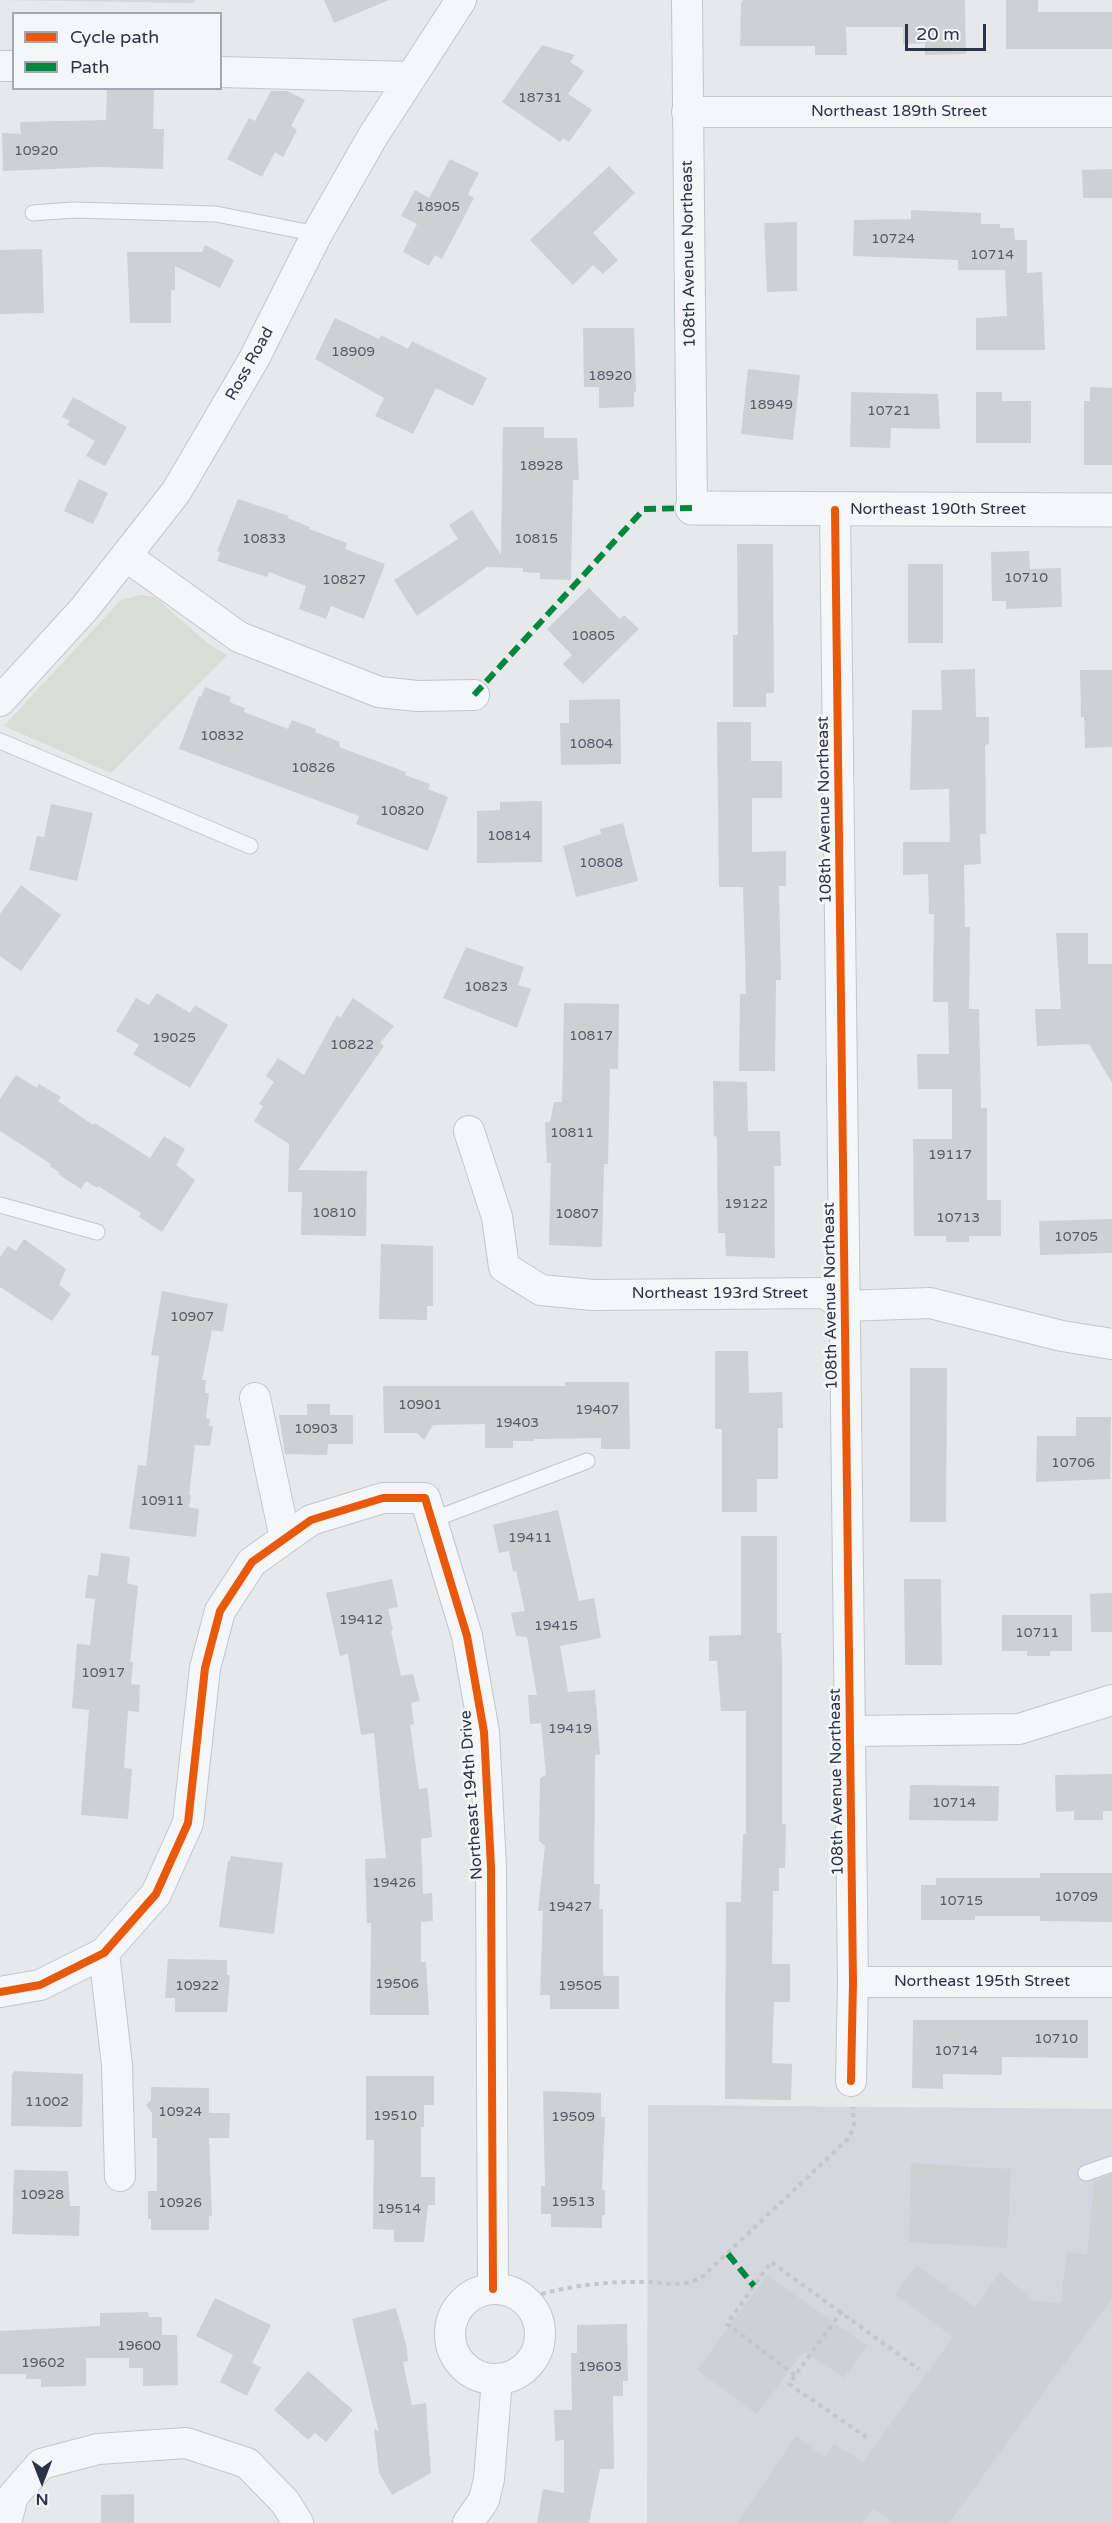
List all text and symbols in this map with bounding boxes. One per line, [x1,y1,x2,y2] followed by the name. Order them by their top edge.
[12,12,222,90] legend
[908,12,989,50] scale bar
[916,23,960,45] text: 20 m
[70,26,159,48] text: Cycle path
[70,56,109,78] text: Path
[518,90,562,106] house number: 18731
[811,102,987,122] street label: Northeast 189th Street
[14,143,58,159] house number: 10920
[678,160,700,348] street label: 108th Avenue Northeast
[416,199,460,215] house number: 18905
[871,231,915,247] house number: 10724
[970,247,1014,263] house number: 10714
[222,324,278,404] street label: Ross Road
[331,344,375,360] house number: 18909
[588,368,632,384] house number: 18920
[749,397,793,413] house number: 18949
[867,403,911,419] house number: 10721
[519,458,563,474] house number: 18928
[850,500,1026,520] street label: Northeast 190th Street
[242,531,286,547] house number: 10833
[514,531,558,547] house number: 10815
[1004,570,1048,586] house number: 10710
[322,572,366,588] house number: 10827
[571,628,615,644] house number: 10805
[814,716,836,904] street label: 108th Avenue Northeast
[200,728,244,744] house number: 10832
[569,736,613,752] house number: 10804
[291,760,335,776] house number: 10826
[380,803,424,819] house number: 10820
[487,828,531,844] house number: 10814
[579,855,623,871] house number: 10808
[464,979,508,995] house number: 10823
[569,1028,613,1044] house number: 10817
[152,1030,196,1046] house number: 19025
[330,1037,374,1053] house number: 10822
[550,1125,594,1141] house number: 10811
[928,1147,972,1163] house number: 19117
[724,1196,768,1212] house number: 19122
[820,1202,842,1390] street label: 108th Avenue Northeast
[312,1205,356,1221] house number: 10810
[555,1206,599,1222] house number: 10807
[936,1210,980,1226] house number: 10713
[1054,1229,1098,1245] house number: 10705
[632,1284,808,1304] street label: Northeast 193rd Street
[170,1309,214,1325] house number: 10907
[398,1397,442,1413] house number: 10901
[575,1402,619,1418] house number: 19407
[495,1415,539,1431] house number: 19403
[294,1421,338,1437] house number: 10903
[1051,1455,1095,1471] house number: 10706
[140,1493,184,1509] house number: 10911
[508,1530,552,1546] house number: 19411
[339,1612,383,1628] house number: 19412
[534,1618,578,1634] house number: 19415
[1015,1625,1059,1641] house number: 10711
[81,1665,125,1681] house number: 10917
[826,1688,848,1876] street label: 108th Avenue Northeast
[456,1710,488,1880] street label: Northeast 194th Drive
[548,1721,592,1737] house number: 19419
[932,1795,976,1811] house number: 10714
[372,1875,416,1891] house number: 19426
[1054,1889,1098,1905] house number: 10709
[939,1893,983,1909] house number: 10715
[548,1899,592,1915] house number: 19427
[894,1972,1070,1992] street label: Northeast 195th Street
[375,1976,419,1992] house number: 19506
[175,1978,219,1994] house number: 10922
[558,1978,602,1994] house number: 19505
[1034,2031,1078,2047] house number: 10710
[934,2043,978,2059] house number: 10714
[25,2094,69,2110] house number: 11002
[158,2104,202,2120] house number: 10924
[373,2108,417,2124] house number: 19510
[551,2109,595,2125] house number: 19509
[20,2187,64,2203] house number: 10928
[551,2194,595,2210] house number: 19513
[158,2195,202,2211] house number: 10926
[377,2201,421,2217] house number: 19514
[117,2338,161,2354] house number: 19600
[21,2355,65,2371] house number: 19602
[578,2359,622,2375] house number: 19603
[12,2451,72,2511] north arrow
[36,2489,48,2509] text: N

